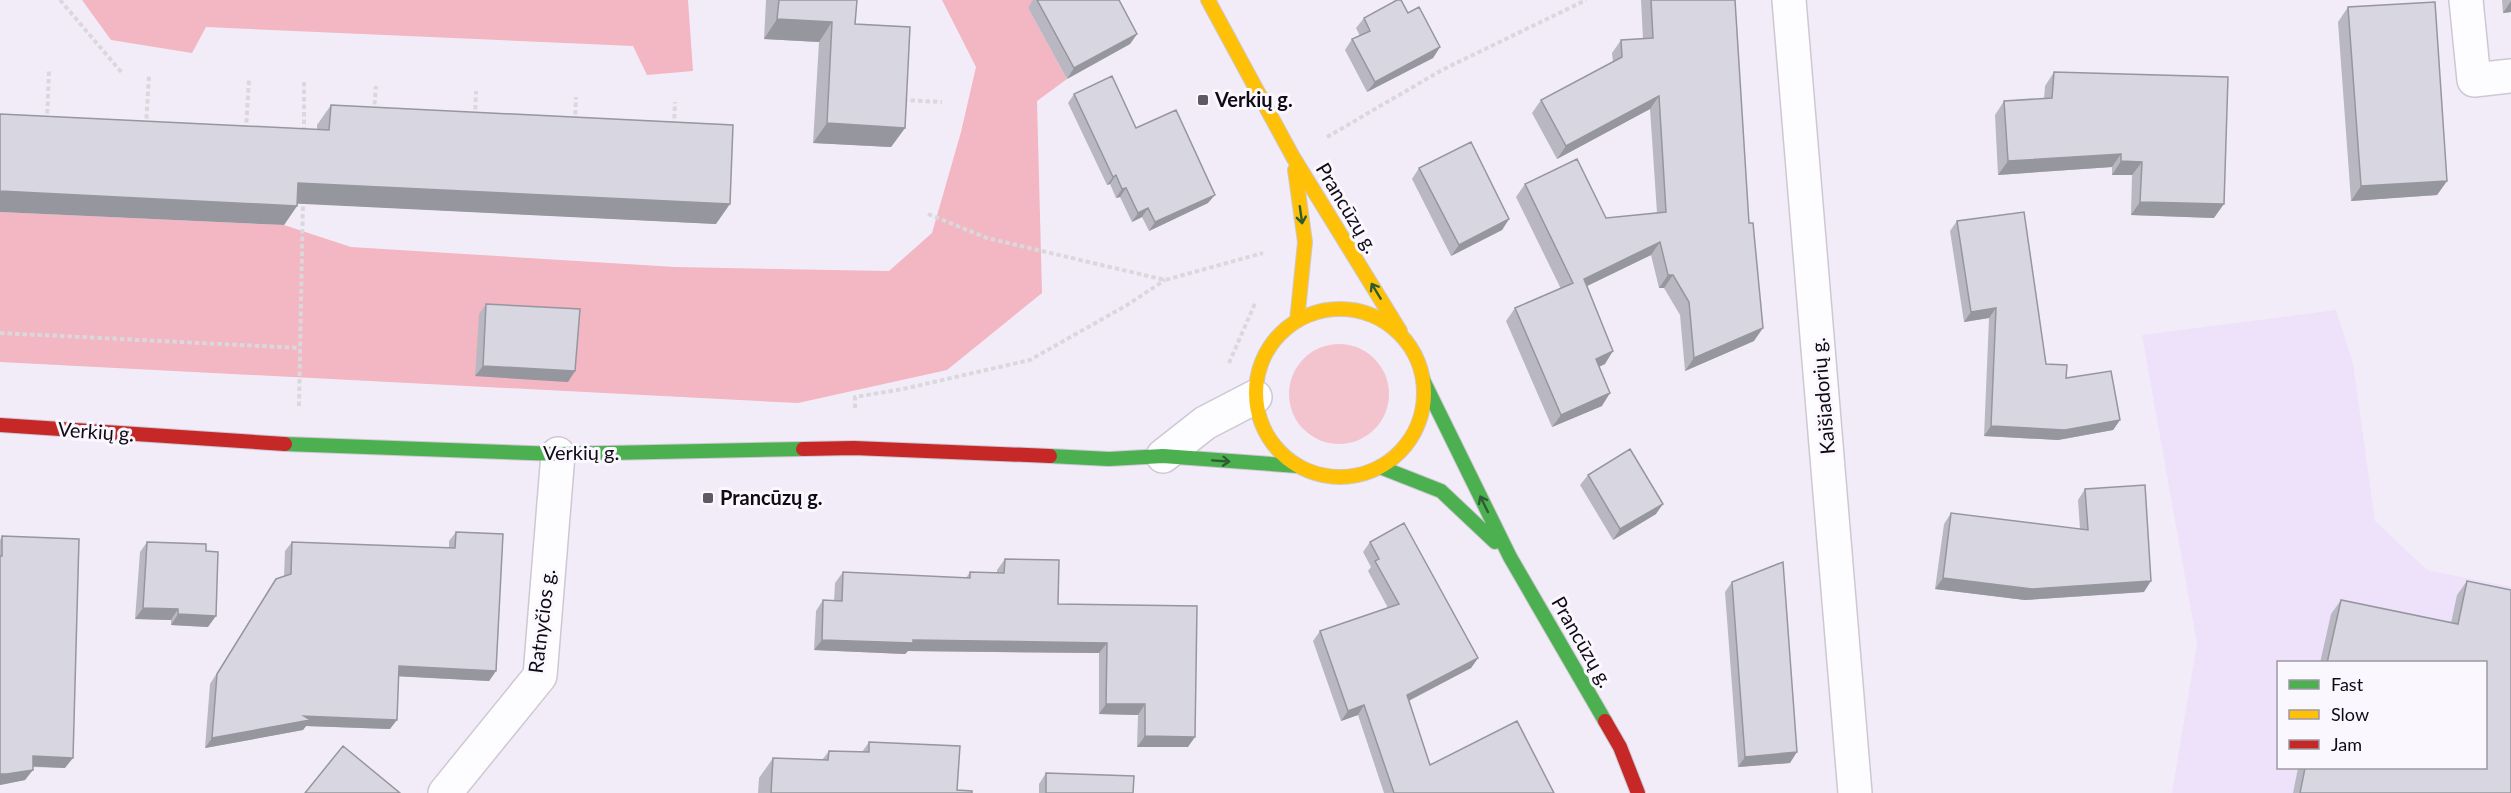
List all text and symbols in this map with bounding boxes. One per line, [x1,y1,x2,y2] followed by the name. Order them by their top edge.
[1214,87,1293,111] place label: Verkių g.
[1196,93,1210,107] marker: Verkių g.
[1312,158,1384,257] street label: Prancūzų g.
[1295,204,1306,224] one-way arrow
[1369,283,1382,300] one-way arrow
[1805,337,1839,456] street label: Kaišiadorių g.
[57,416,135,446] street label: Verkių g.
[543,440,619,464] street label: Verkių g.
[1211,456,1231,467] one-way arrow
[720,485,823,509] place label: Prancūzų g.
[701,491,715,505] marker: Prancūzų g.
[1478,496,1490,514] one-way arrow
[523,567,559,674] street label: Ratnyčios g.
[1547,592,1619,691] street label: Prancūzų g.
[2277,661,2487,769] legend
[2331,673,2364,695] text: Fast
[2331,703,2369,725] text: Slow
[2331,733,2362,755] text: Jam

